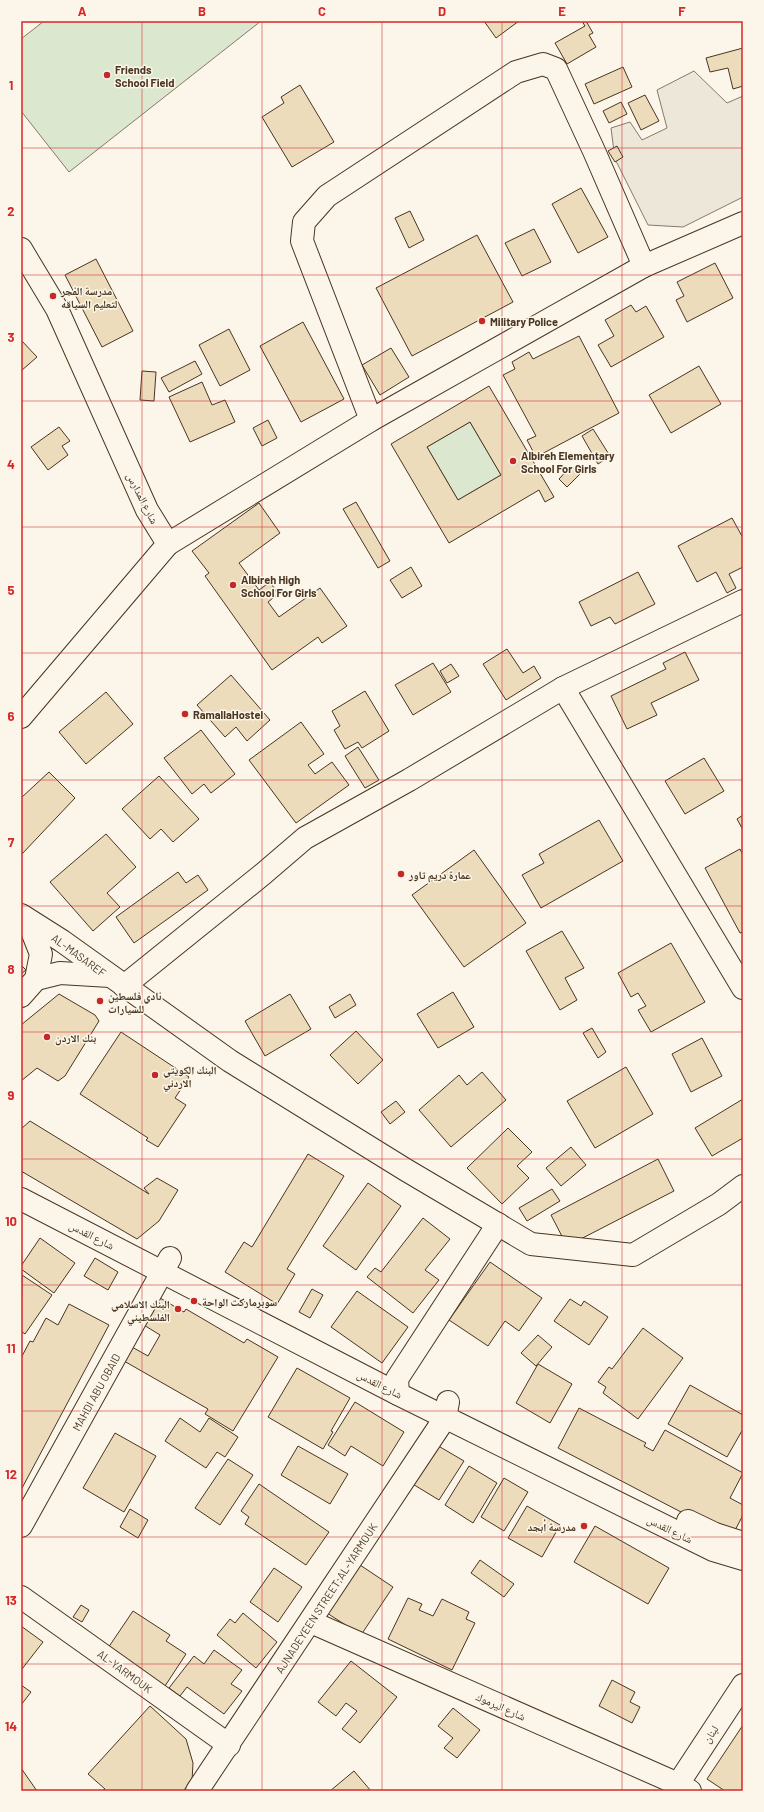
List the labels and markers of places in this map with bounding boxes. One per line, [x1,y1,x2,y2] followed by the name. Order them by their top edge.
[115,63,174,89] place label: Friends School Field
[102,70,112,80] marker: Friends School Field
[60,284,117,312] place label: مدرسة الفجر لتعليم السياقه
[48,291,58,301] marker: مدرسة الفجر لتعليم السياقه
[490,315,558,328] place label: Military Police
[477,316,487,326] marker: Military Police
[521,449,615,475] place label: Albireh Elementary School For Girls
[508,456,518,466] marker: Albireh Elementary School For Girls
[241,573,317,599] place label: Albireh High School For Girls
[228,580,238,590] marker: Albireh High School For Girls
[193,708,263,721] place label: RamallaHostel
[180,709,190,719] marker: RamallaHostel
[408,868,471,883] place label: عمارة دريم تاور
[396,869,406,879] marker: عمارة دريم تاور
[108,989,162,1016] place label: نادي فلسطين للسيارات
[95,996,105,1006] marker: نادي فلسطين للسيارات
[55,1031,96,1046] place label: بنك الاردن
[42,1032,52,1042] marker: بنك الاردن
[163,1063,217,1091] place label: البنك الكويتي الاردني
[150,1070,160,1080] marker: البنك الكويتي الاردني
[202,1295,278,1309] place label: سوبرماركت الواحة
[189,1296,199,1306] marker: سوبرماركت الواحة
[111,1297,170,1325] place label: البنك الاسلامي الفلسطيني
[173,1304,183,1314] marker: البنك الاسلامي الفلسطيني
[528,1519,576,1534] place label: مدرسة أبجد
[579,1521,589,1531] marker: مدرسة أبجد

